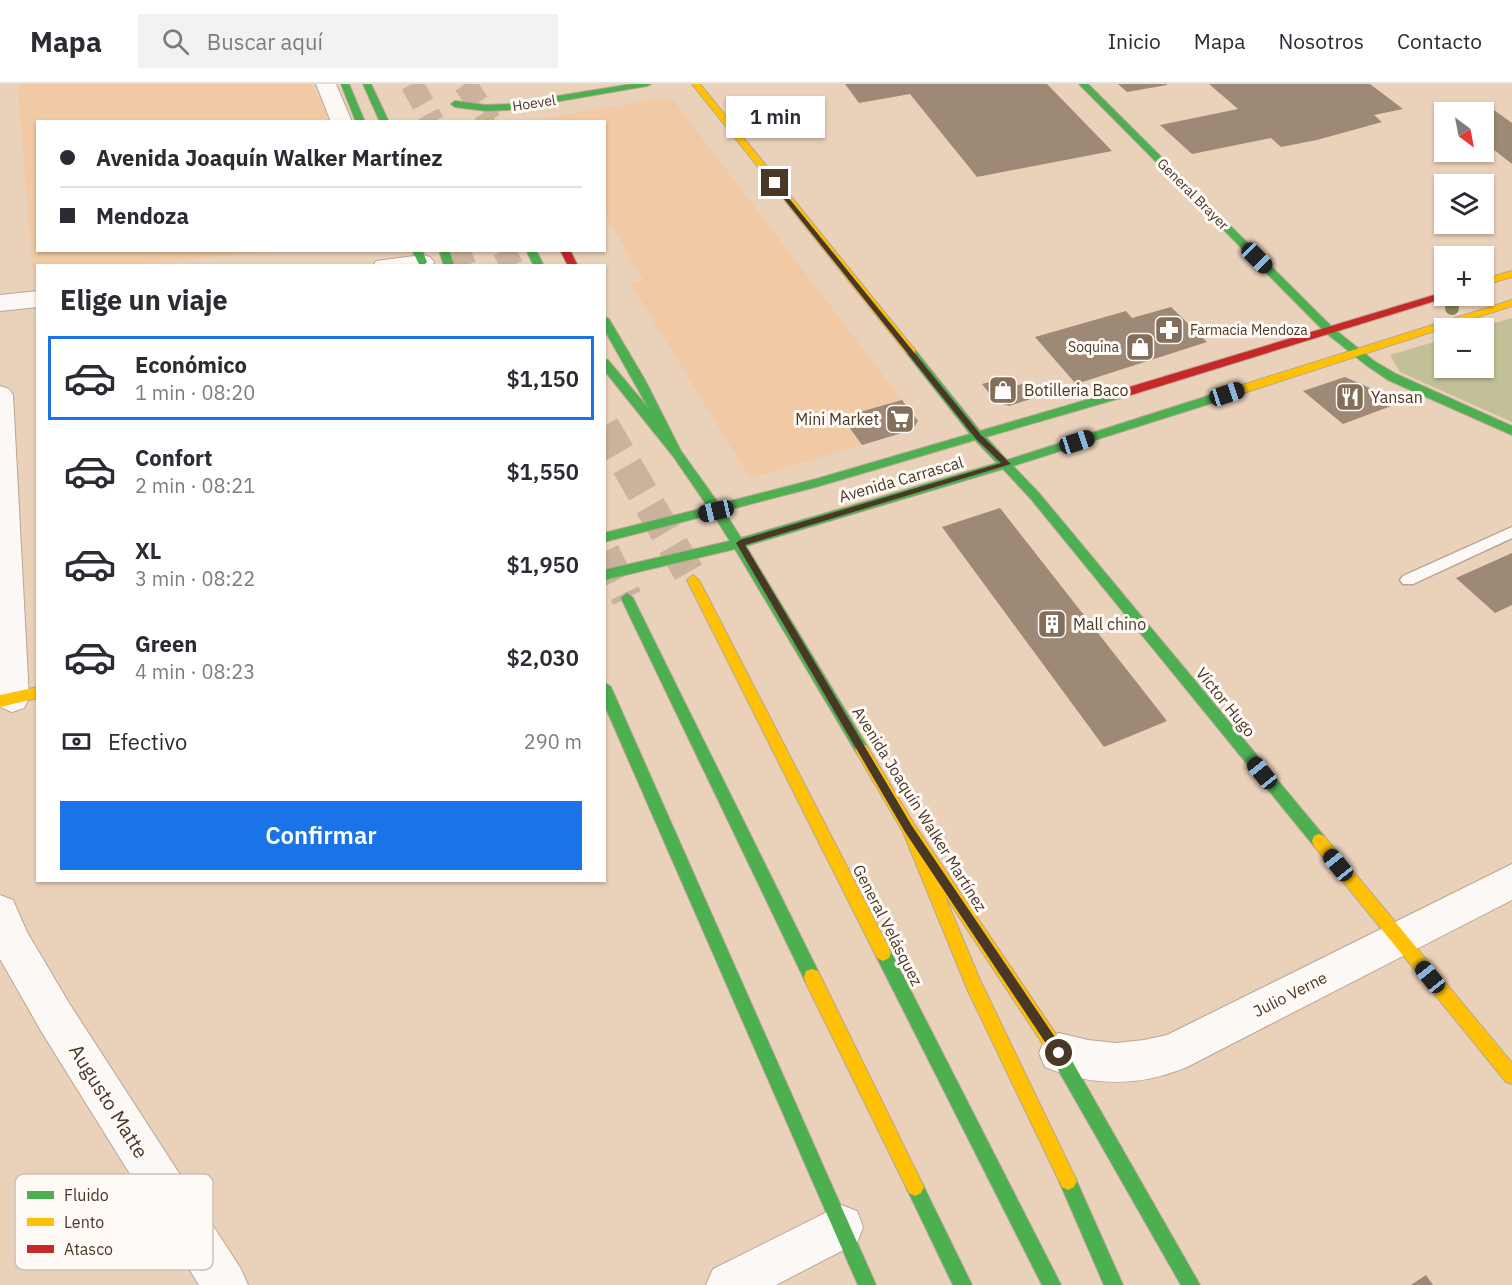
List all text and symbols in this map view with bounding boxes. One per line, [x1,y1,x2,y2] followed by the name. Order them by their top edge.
[138,14,558,68] search box
[30,23,102,60] text: Mapa
[159,25,192,58] icon: search
[207,27,323,56] text: Buscar aquí
[1108,27,1161,55] text: Inicio
[1194,27,1246,55] text: Mapa
[1279,27,1364,55] text: Nosotros
[1397,27,1482,55] text: Contacto
[511,91,557,115] street label: Hoevel
[726,96,824,138] callout: 1 min
[1434,102,1494,162] north arrow
[1434,102,1494,378] map controls
[750,103,801,130] text: 1 min
[96,143,443,172] text: Avenida Joaquín Walker Martínez
[1153,154,1233,234] street label: General Brayer
[761,169,788,196] route end
[1434,174,1494,234] button: layers
[96,201,189,230] text: Mendoza
[1238,239,1276,277] car
[1434,246,1494,306] button: +
[60,282,228,317] text: Elige un viaje
[1153,314,1185,346] pharmacy icon: Farmacia Mendoza
[1434,318,1494,378] button: −
[1190,321,1308,339] place label: Farmacia Mendoza
[1124,331,1156,363] shop icon: Soquina
[1068,338,1120,356] place label: Soquina
[135,350,247,379] text: Económico
[63,351,117,405] icon: car
[506,364,579,393] text: $1,150
[987,374,1019,406] shop icon: Botilleria Baco
[135,379,255,406] text: 1 min · 08:20
[1024,380,1129,400] place label: Botilleria Baco
[1207,380,1247,408] car
[1334,381,1366,413] restaurant icon: Yansan
[1371,387,1423,407] place label: Yansan
[884,403,916,435] supermarket icon: Mini Market
[795,409,879,429] place label: Mini Market
[1057,428,1097,456] car
[135,443,213,472] text: Confort
[63,444,117,498] icon: car
[836,452,966,506] street label: Avenida Carrascal
[506,457,579,486] text: $1,550
[135,472,255,499] text: 2 min · 08:21
[696,498,736,524] car
[135,536,161,565] text: XL
[63,537,117,591] icon: car
[506,550,579,579] text: $1,950
[135,565,255,592] text: 3 min · 08:22
[1036,608,1068,640] building icon: Mall chino
[1073,614,1146,634] place label: Mall chino
[135,629,197,658] text: Green
[63,630,117,684] icon: car
[506,643,579,672] text: $2,030
[135,658,255,685] text: 4 min · 08:23
[1192,663,1260,741] street label: Víctor Hugo
[848,703,992,915] street label: Avenida Joaquín Walker Martínez
[60,725,93,758] icon: cash
[108,727,187,756] text: Efectivo
[524,728,582,755] text: 290 m
[1244,753,1280,793] car
[60,801,582,870] button: Confirmar
[1320,845,1356,885] car
[849,861,927,989] street label: General Velásquez
[1412,957,1448,997] car
[1250,967,1330,1021] street label: Julio Verne
[63,1039,155,1163] street label: Augusto Matte
[1045,1039,1072,1066] route start
[15,1174,213,1270] legend
[64,1185,109,1205] text: Fluido
[64,1212,104,1232] text: Lento
[64,1239,113,1259] text: Atasco

